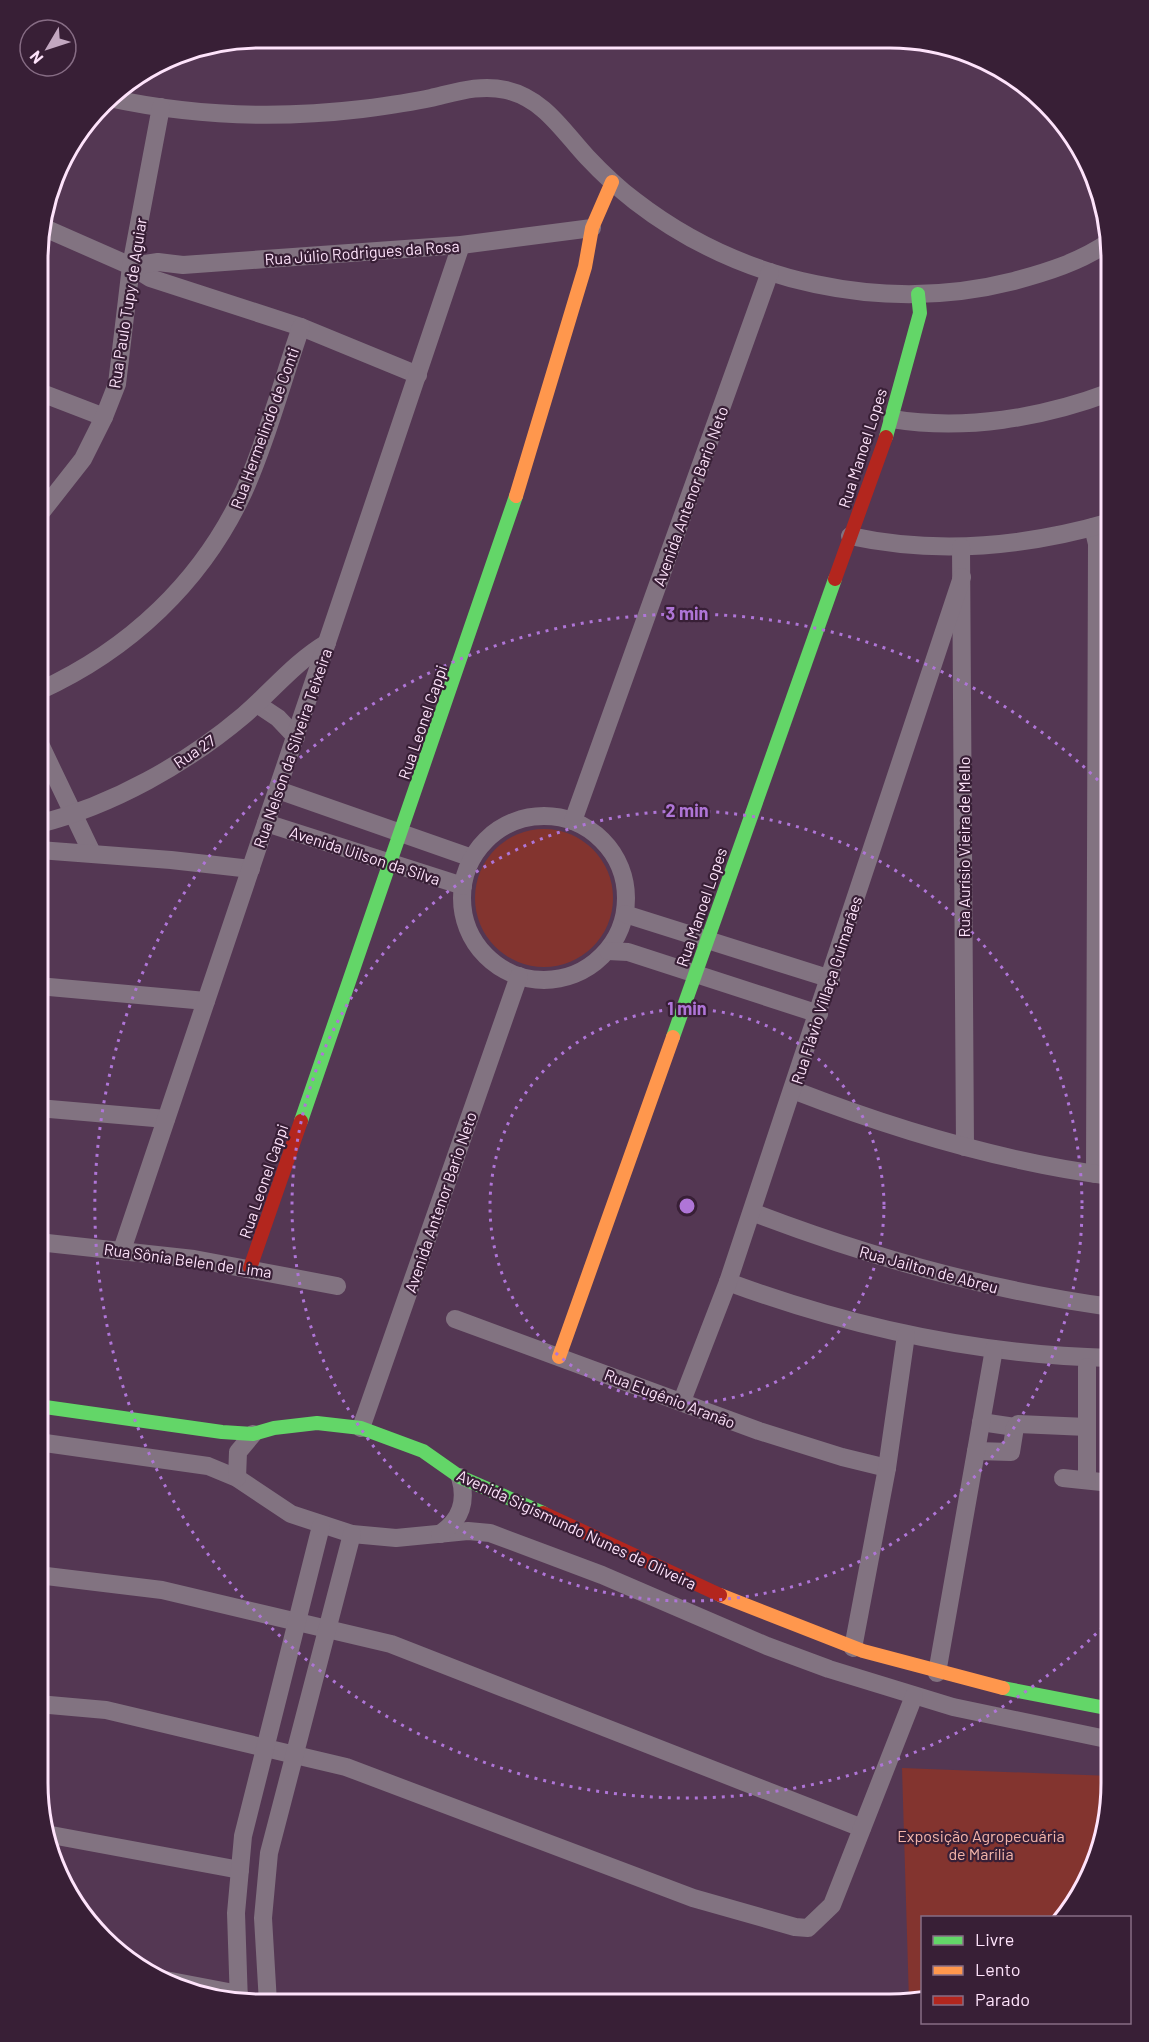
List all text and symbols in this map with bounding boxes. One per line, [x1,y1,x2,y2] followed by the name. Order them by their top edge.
[18,18,78,78] north arrow
[25,48,47,68] text: N
[104,216,150,390] street label: Rua Paulo Tupy de Aguiar
[264,236,460,268] street label: Rua Júlio Rodrigues da Rosa
[226,345,302,511] street label: Rua Hermelindo de Conti
[834,386,890,510] street label: Rua Manoel Lopes
[649,403,731,589] street label: Avenida Antenor Bario Neto
[666,602,708,624] text: 3 min
[249,646,335,850] street label: Rua Nelson da Silveira Teixeira
[394,662,450,782] street label: Rua Leonel Cappi
[170,730,219,772] street label: Rua 27
[954,757,973,937] street label: Rua Aurísio Vieira de Mello
[665,799,709,821] text: 2 min
[287,822,443,888] street label: Avenida Uilson da Silva
[672,845,730,969] street label: Rua Manoel Lopes
[787,894,865,1086] street label: Rua Flávio Villaça Guimarães
[667,997,707,1019] text: 1 min
[400,1109,480,1295] street label: Avenida Antenor Bario Neto
[235,1121,291,1241] street label: Rua Leonel Cappi
[677,1196,697,1216] centre of rings
[103,1239,273,1281] street label: Rua Sônia Belen de Lima
[858,1241,1000,1297] street label: Rua Jailton de Abreu
[602,1364,738,1432] street label: Rua Eugênio Aranão
[454,1465,700,1593] street label: Avenida Sigismundo Nunes de Oliveira
[897,1826,1065,1863] park label: Exposição Agropecuária de Marília
[921,1916,1131,2024] legend
[975,1928,1014,1950] text: Livre
[975,1958,1021,1980] text: Lento
[975,1988,1030,2010] text: Parado

